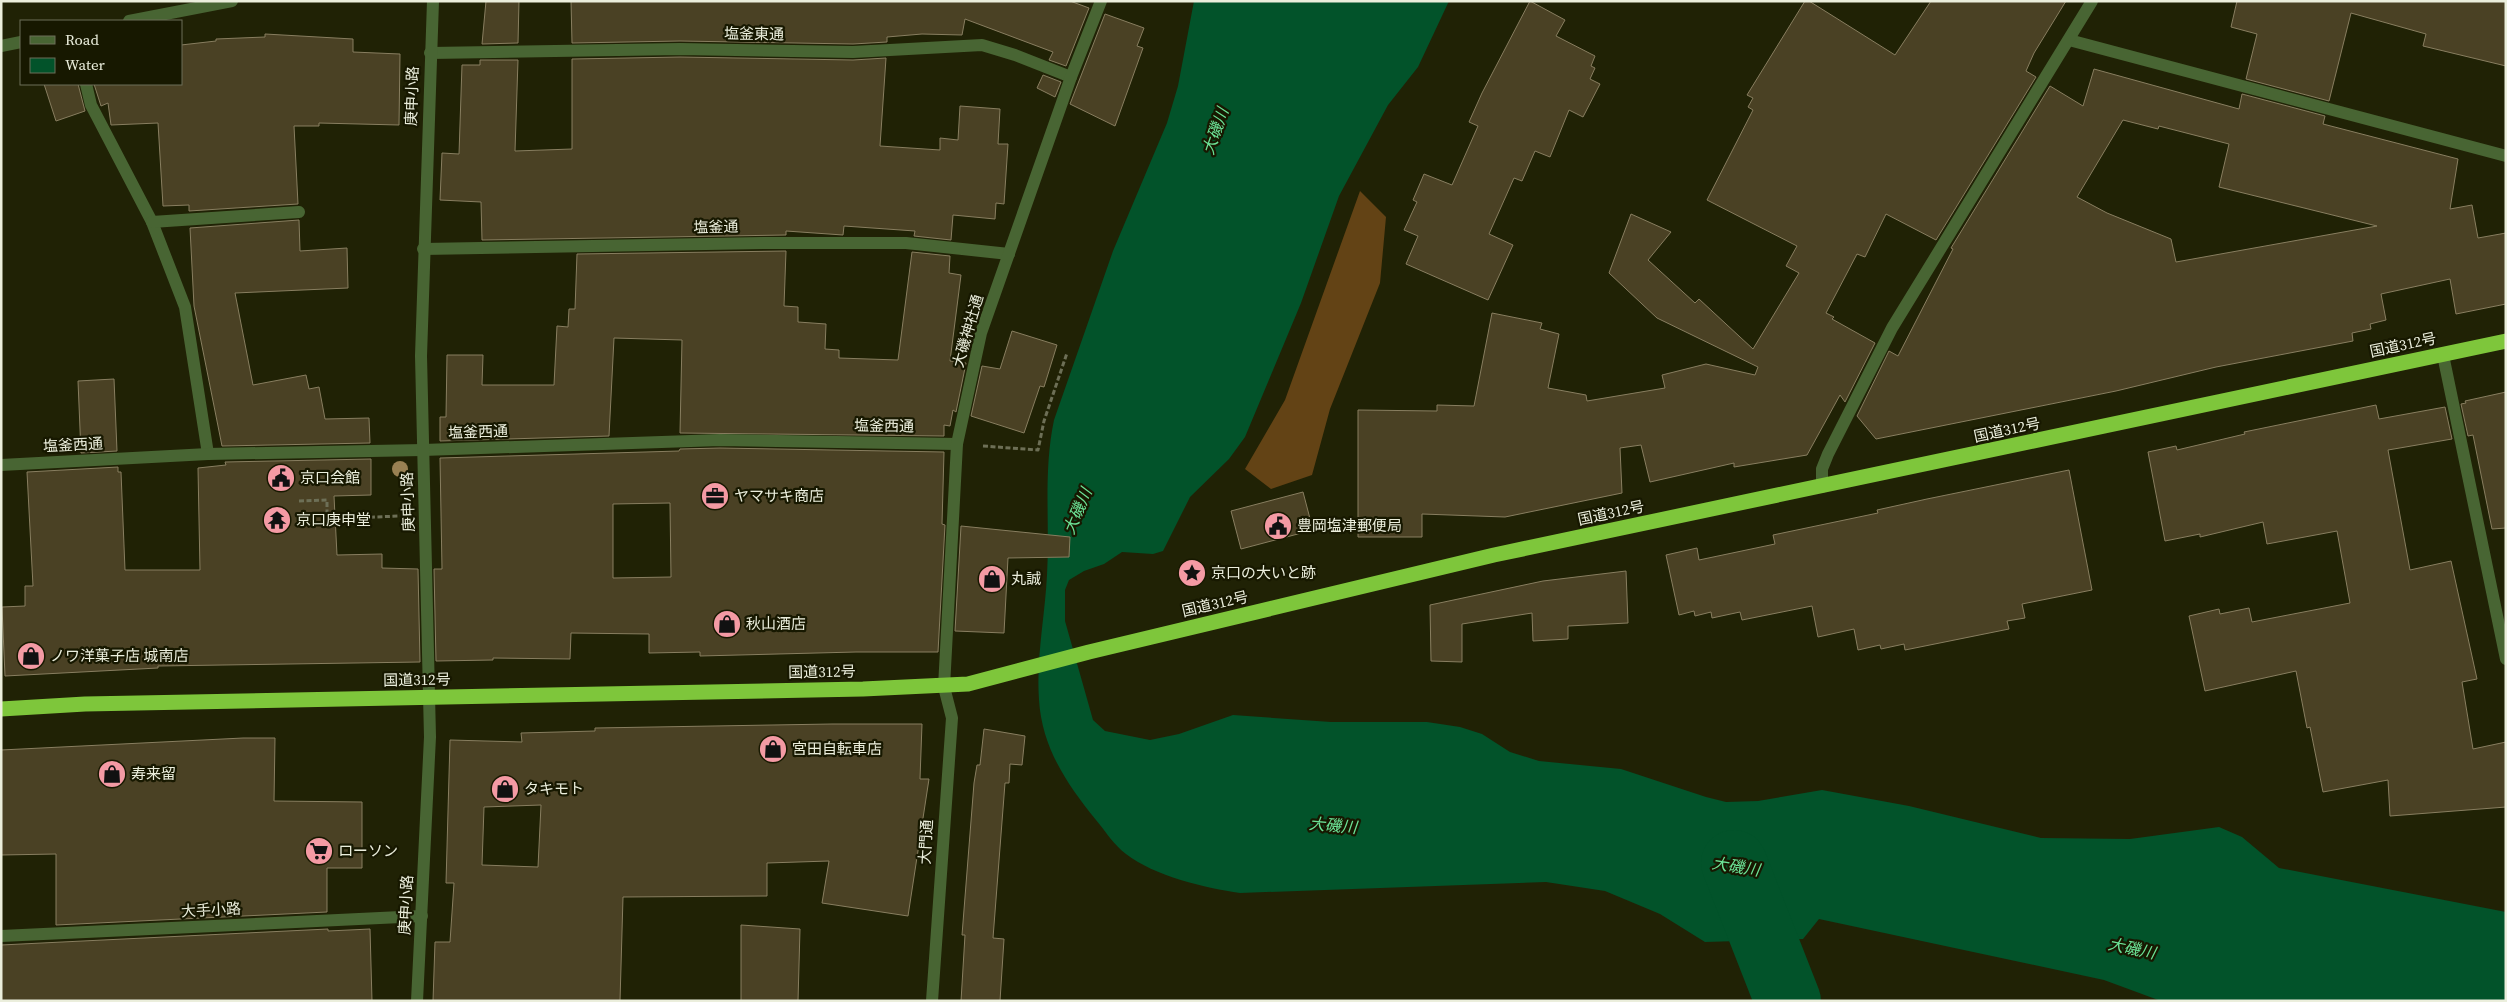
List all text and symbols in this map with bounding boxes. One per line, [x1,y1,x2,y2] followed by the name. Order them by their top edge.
[20,20,182,85] legend
[724,22,784,45] street label: 塩釜東通
[65,29,99,50] text: Road
[65,54,106,75] text: Water
[400,66,423,126] street label: 庚申小路
[1197,103,1234,157] water label: 大磯川
[693,216,739,237] street label: 塩釜通
[947,292,988,370] street label: 大磯神社通
[2368,327,2438,362] street label: 国道312号
[1972,412,2042,447] street label: 国道312号
[854,414,914,437] street label: 塩釜西通
[448,420,508,443] street label: 塩釜西通
[42,432,103,457] street label: 塩釜西通
[266,463,296,493] public building icon: 京口会館
[300,467,360,488] place label: 京口会館
[396,472,419,532] street label: 庚申小路
[700,481,730,511] office icon: ヤマサキ商店
[1057,483,1097,537] water label: 大磯川
[734,485,824,506] place label: ヤマサキ商店
[1576,495,1646,530] street label: 国道312号
[262,505,292,535] temple icon: 京口庚申堂
[296,509,371,530] place label: 京口庚申堂
[1263,511,1293,541] public building icon: 豊岡塩津郵便局
[1297,515,1402,536] place label: 豊岡塩津郵便局
[1177,558,1207,588] place icon: 京口の大いと跡
[1211,562,1316,583] place label: 京口の大いと跡
[977,564,1007,594] shop icon: 丸誠
[1011,568,1041,589] place label: 丸誠
[1180,586,1250,621] street label: 国道312号
[712,609,742,639] shop icon: 秋山酒店
[746,613,806,634] place label: 秋山酒店
[16,641,46,671] shop icon: ノワ洋菓子店 城南店
[50,645,189,666] place label: ノワ洋菓子店 城南店
[788,660,856,683] street label: 国道312号
[383,668,451,691] street label: 国道312号
[758,734,788,764] shop icon: 宮田自転車店
[792,738,882,759] place label: 宮田自転車店
[97,759,127,789] shop icon: 寿来留
[131,763,176,784] place label: 寿来留
[490,774,520,804] shop icon: タキモト
[524,778,584,799] place label: タキモト
[1308,812,1360,838] water label: 大磯川
[914,819,937,865] street label: 大門通
[304,836,334,866] supermarket icon: ローソン
[338,840,398,861] place label: ローソン
[1711,851,1763,881] water label: 大磯川
[393,874,418,935] street label: 庚申小路
[180,897,241,922] street label: 大手小路
[2106,932,2160,964] water label: 大磯川

